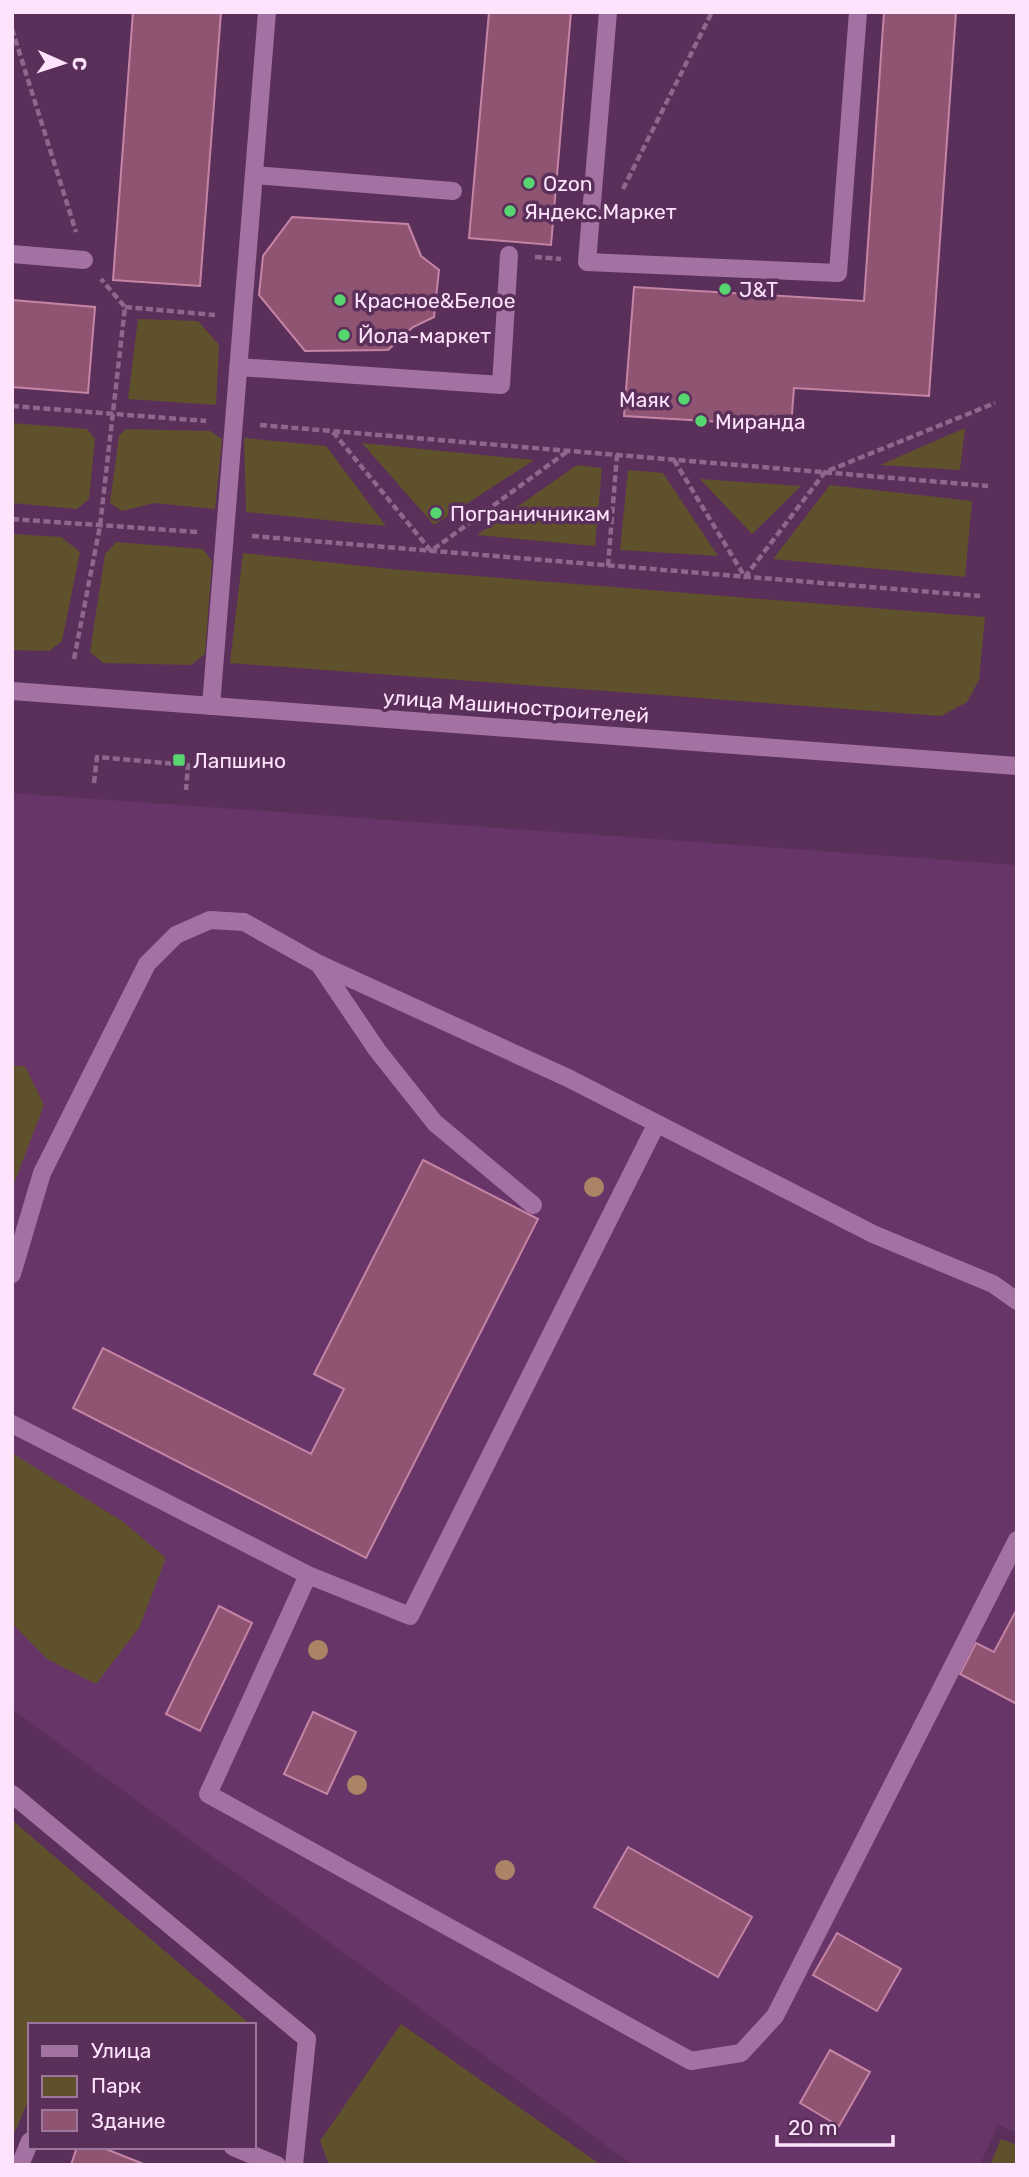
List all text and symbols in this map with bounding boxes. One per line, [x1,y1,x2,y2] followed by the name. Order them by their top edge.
[28,28,98,98] north arrow
[68,57,91,71] text: С
[543,171,593,196] place label: Ozon
[521,175,537,191] marker: Ozon
[524,199,677,224] place label: Яндекс.Маркет
[502,203,518,219] marker: Яндекс.Маркет
[739,277,778,302] place label: J&T
[717,281,733,297] marker: J&T
[354,288,515,313] place label: Красное&Белое
[332,292,348,308] marker: Красное&Белое
[358,323,491,348] place label: Йола-маркет
[336,327,352,343] marker: Йола-маркет
[619,387,670,412] place label: Маяк
[676,391,692,407] marker: Маяк
[715,409,806,434] place label: Миранда
[693,413,709,429] marker: Миранда
[450,501,610,526] place label: Пограничникам
[428,505,444,521] marker: Пограничникам
[382,684,650,728] street label: улица Машиностроителей
[193,748,286,773] place label: Лапшино
[171,752,187,768] marker: Лапшино
[28,2023,256,2149] legend
[91,2038,151,2063] text: Улица
[91,2073,141,2098] text: Парк
[777,2104,892,2148] scale bar
[91,2108,166,2133] text: Здание
[788,2115,837,2140] text: 20 m

